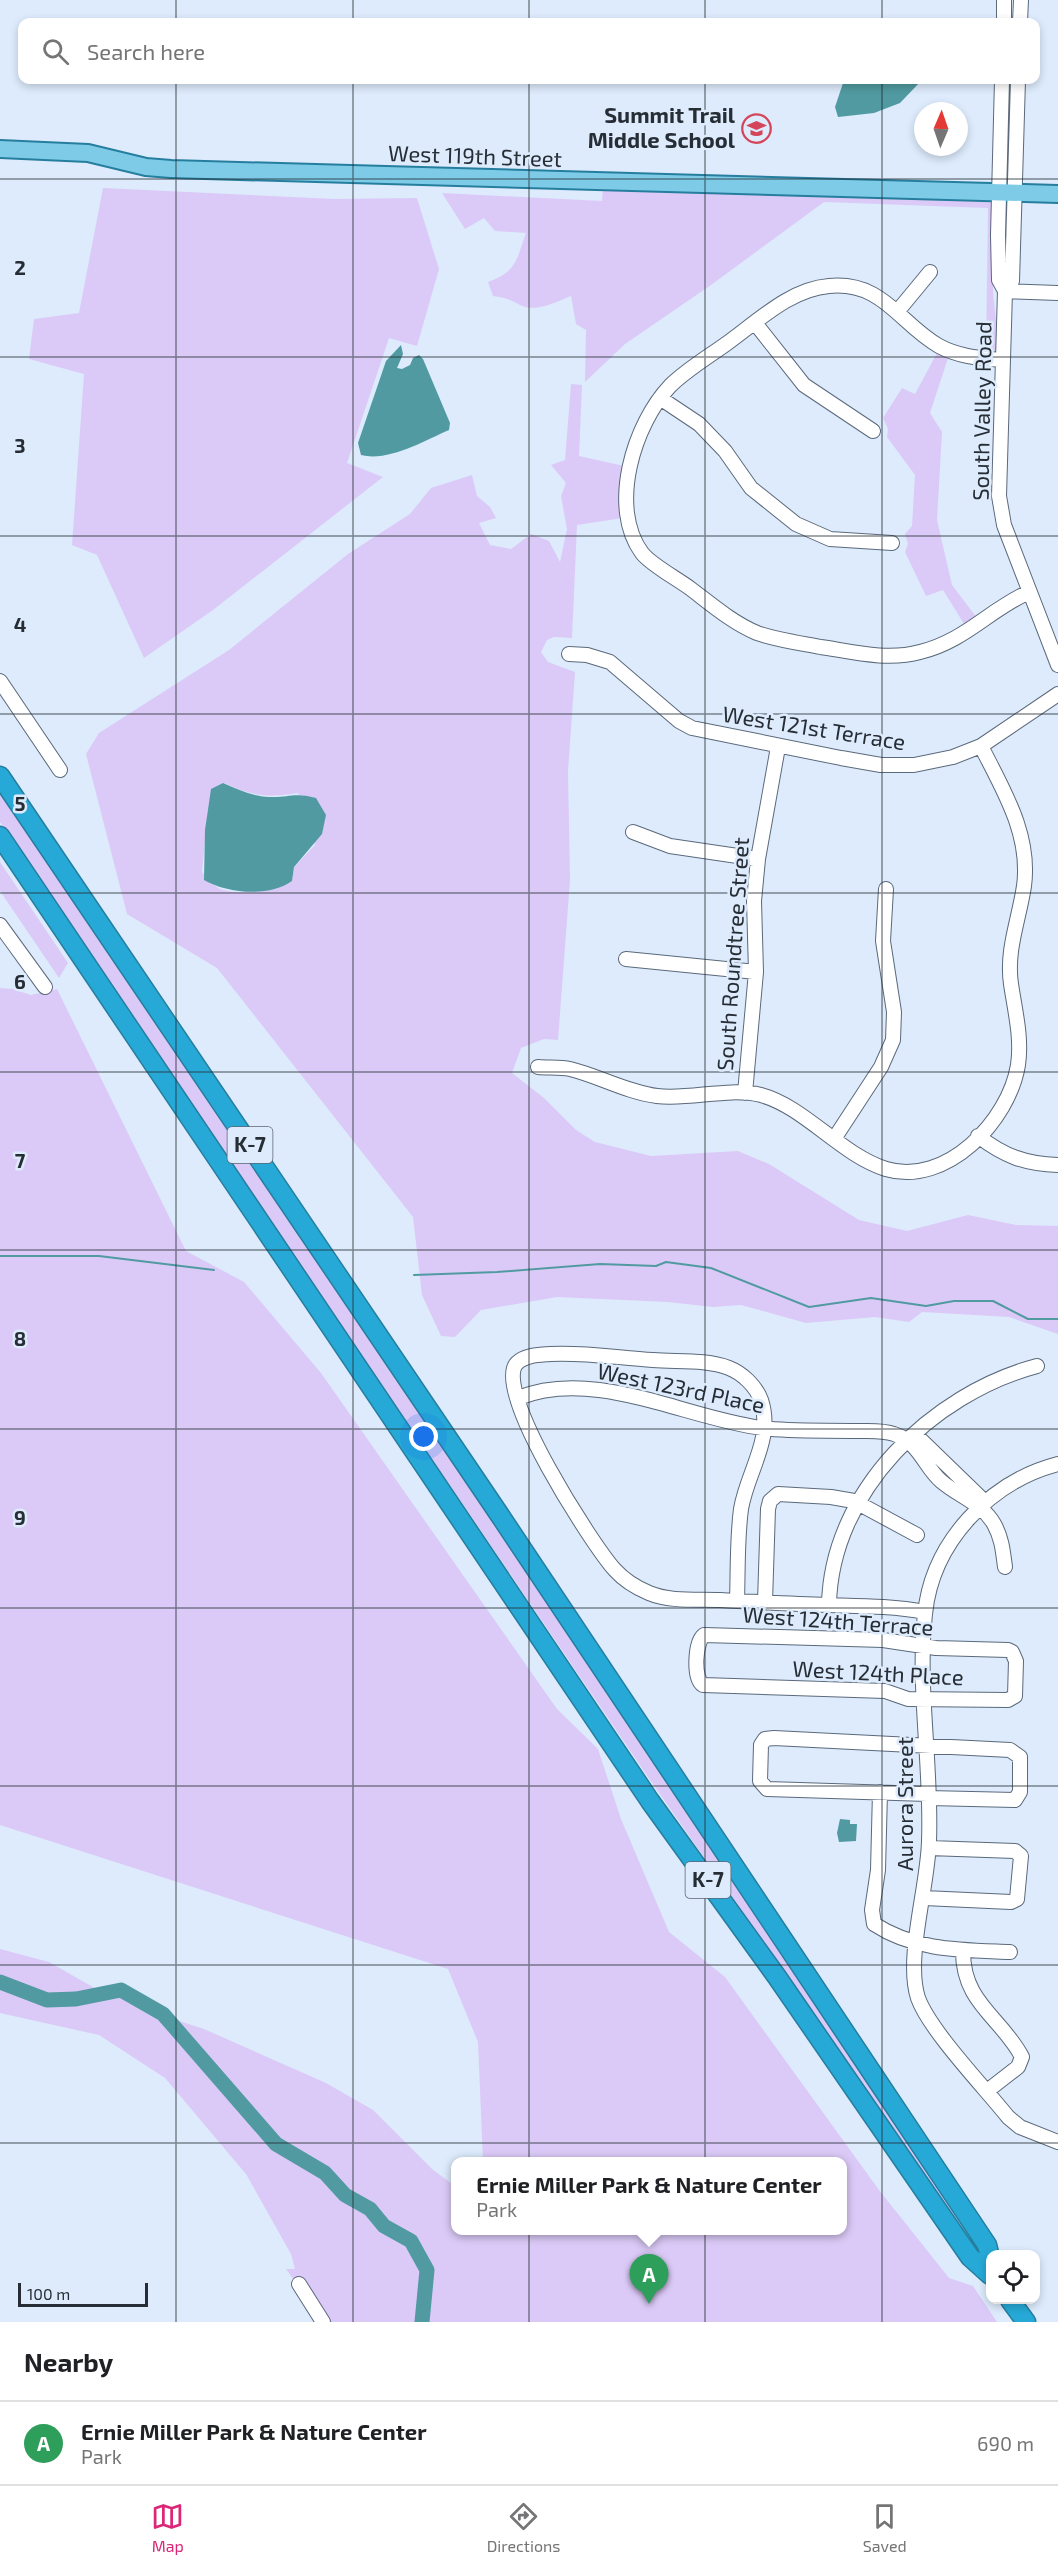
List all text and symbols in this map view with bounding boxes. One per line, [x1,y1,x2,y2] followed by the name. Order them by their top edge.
[18,18,1040,84] search box
[39,35,72,68] icon: search
[87,38,205,64] text: Search here
[588,101,736,152] place label: Summit Trail Middle School
[914,102,968,156] north arrow
[740,112,772,144] school or university icon: Summit Trail Middle School
[388,139,562,171] street label: West 119th Street
[14,255,26,279] text: 2
[966,321,996,501] street label: South Valley Road
[14,433,26,457] text: 3
[14,612,27,636] text: 4
[721,700,907,754] street label: West 121st Terrace
[14,791,26,815] text: 5
[711,836,753,1072] street label: South Roundtree Street
[14,969,26,993] text: 6
[228,1127,272,1163] road number: K-7
[15,1148,26,1172] text: 7
[14,1326,26,1350] text: 8
[595,1357,767,1417] street label: West 123rd Place
[409,1422,438,1451] your location
[14,1505,26,1529] text: 9
[742,1600,934,1640] street label: West 124th Terrace
[792,1655,964,1689] street label: West 124th Place
[891,1737,917,1871] street label: Aurora Street
[686,1862,730,1898] road number: K-7
[451,2157,847,2235] popup
[476,2171,822,2197] text: Ernie Miller Park & Nature Center
[476,2197,517,2221] text: Park
[986,2250,1040,2304] map controls
[986,2250,1040,2304] button: locate
[630,2254,668,2304] pin: A
[18,2280,148,2308] scale bar
[27,2284,70,2303] text: 100 m
[24,2346,113,2377] text: Nearby
[81,2418,427,2444] text: Ernie Miller Park & Nature Center
[37,2431,50,2455] text: A
[977,2431,1034,2455] text: 690 m
[81,2444,122,2468] text: Park
[151,2500,184,2555] tab: Map
[487,2500,560,2555] tab: Directions
[863,2500,907,2555] tab: Saved

